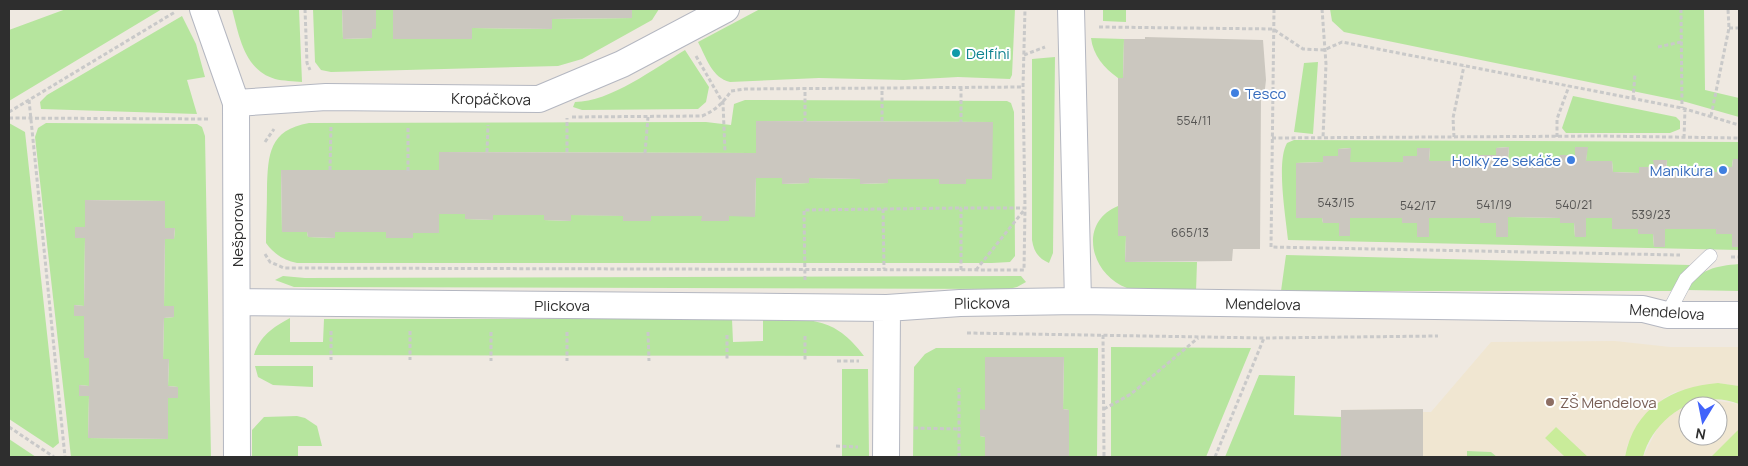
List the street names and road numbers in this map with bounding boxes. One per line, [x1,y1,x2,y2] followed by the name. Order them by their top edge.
[451,88,531,110] street label: Kropáčkova
[227,193,248,267] street label: Nešporova
[954,292,1010,314] street label: Plickova
[1225,293,1301,315] street label: Mendelova
[534,295,590,316] street label: Plickova
[1629,299,1705,325] street label: Mendelova

